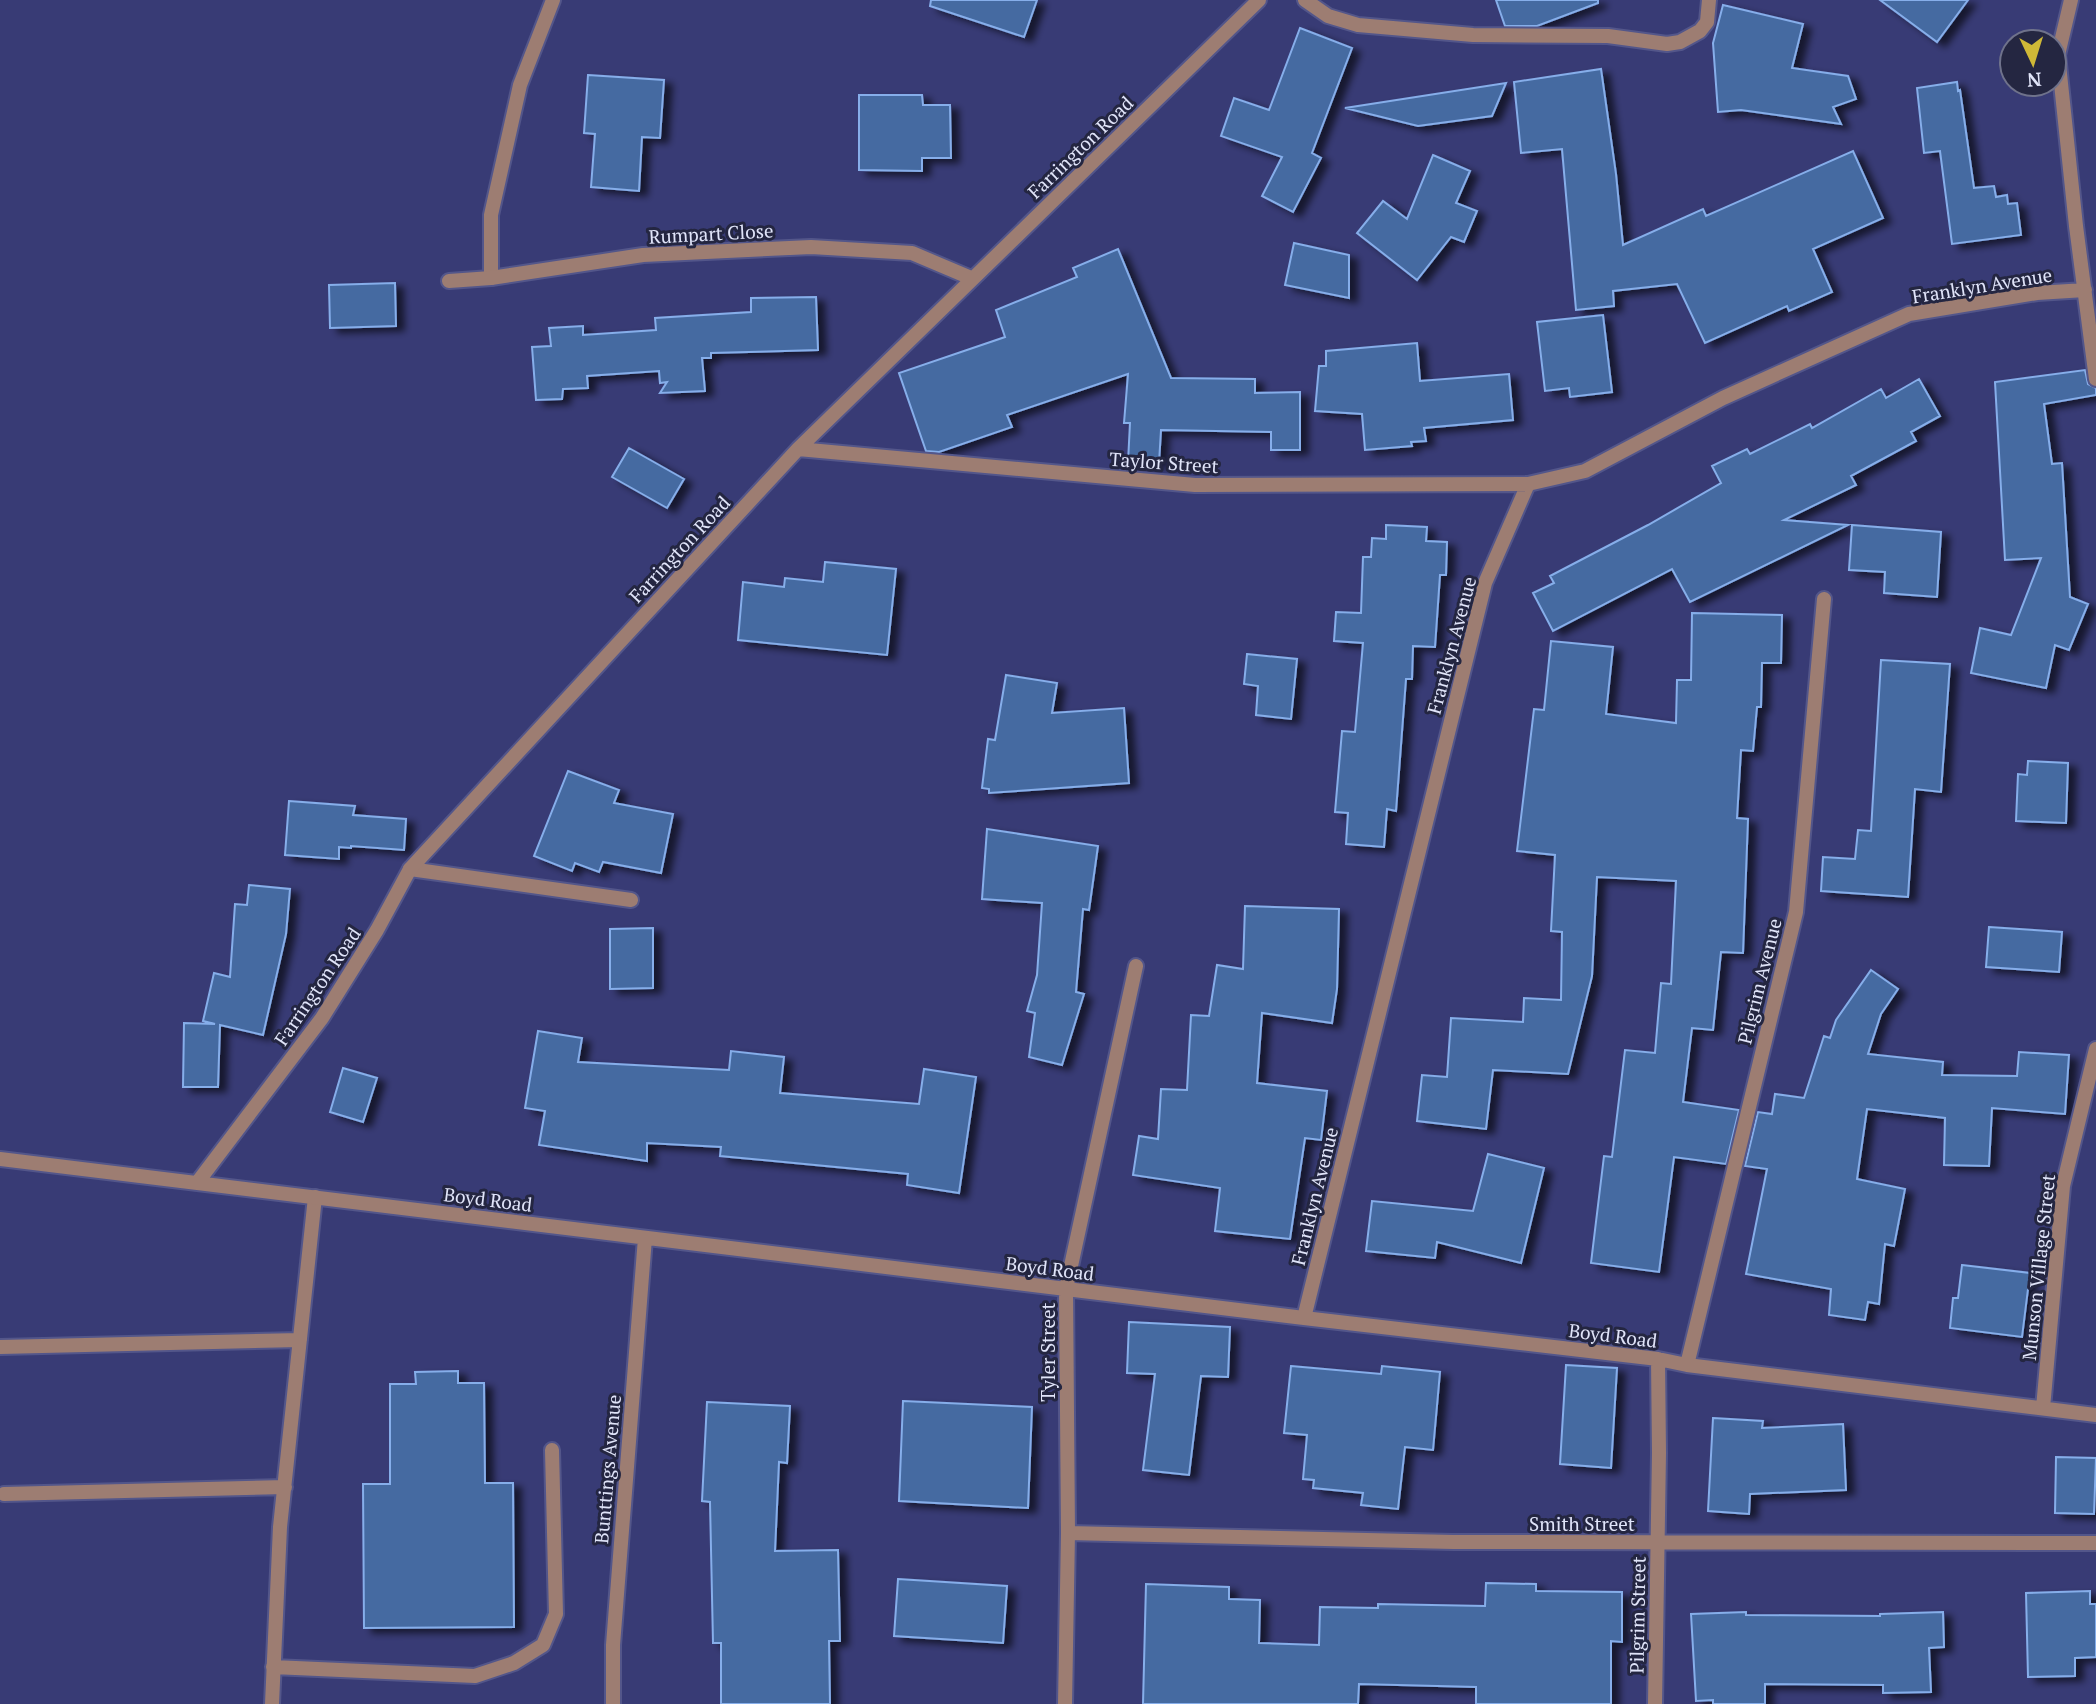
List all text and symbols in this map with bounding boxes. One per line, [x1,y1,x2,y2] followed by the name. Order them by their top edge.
[1998,28,2068,98] north arrow
[2026,67,2042,93] text: N
[1022,90,1138,204] street label: Farrington Road
[648,217,774,249] street label: Rumpart Close
[1910,262,2054,308] street label: Franklyn Avenue
[1109,446,1219,478] street label: Taylor Street
[623,490,735,608] street label: Farrington Road
[1421,573,1481,717] street label: Franklyn Avenue
[1731,916,1787,1046] street label: Pilgrim Avenue
[268,922,366,1050] street label: Farrington Road
[1285,1124,1343,1268] street label: Franklyn Avenue
[2016,1173,2060,1361] street label: Munson Village Street
[442,1181,534,1217] street label: Boyd Road
[1004,1250,1096,1286] street label: Boyd Road
[1035,1302,1060,1402] street label: Tyler Street
[1567,1317,1659,1353] street label: Boyd Road
[588,1393,626,1545] street label: Bunttings Avenue
[1529,1511,1635,1536] street label: Smith Street
[1623,1556,1651,1674] street label: Pilgrim Street

